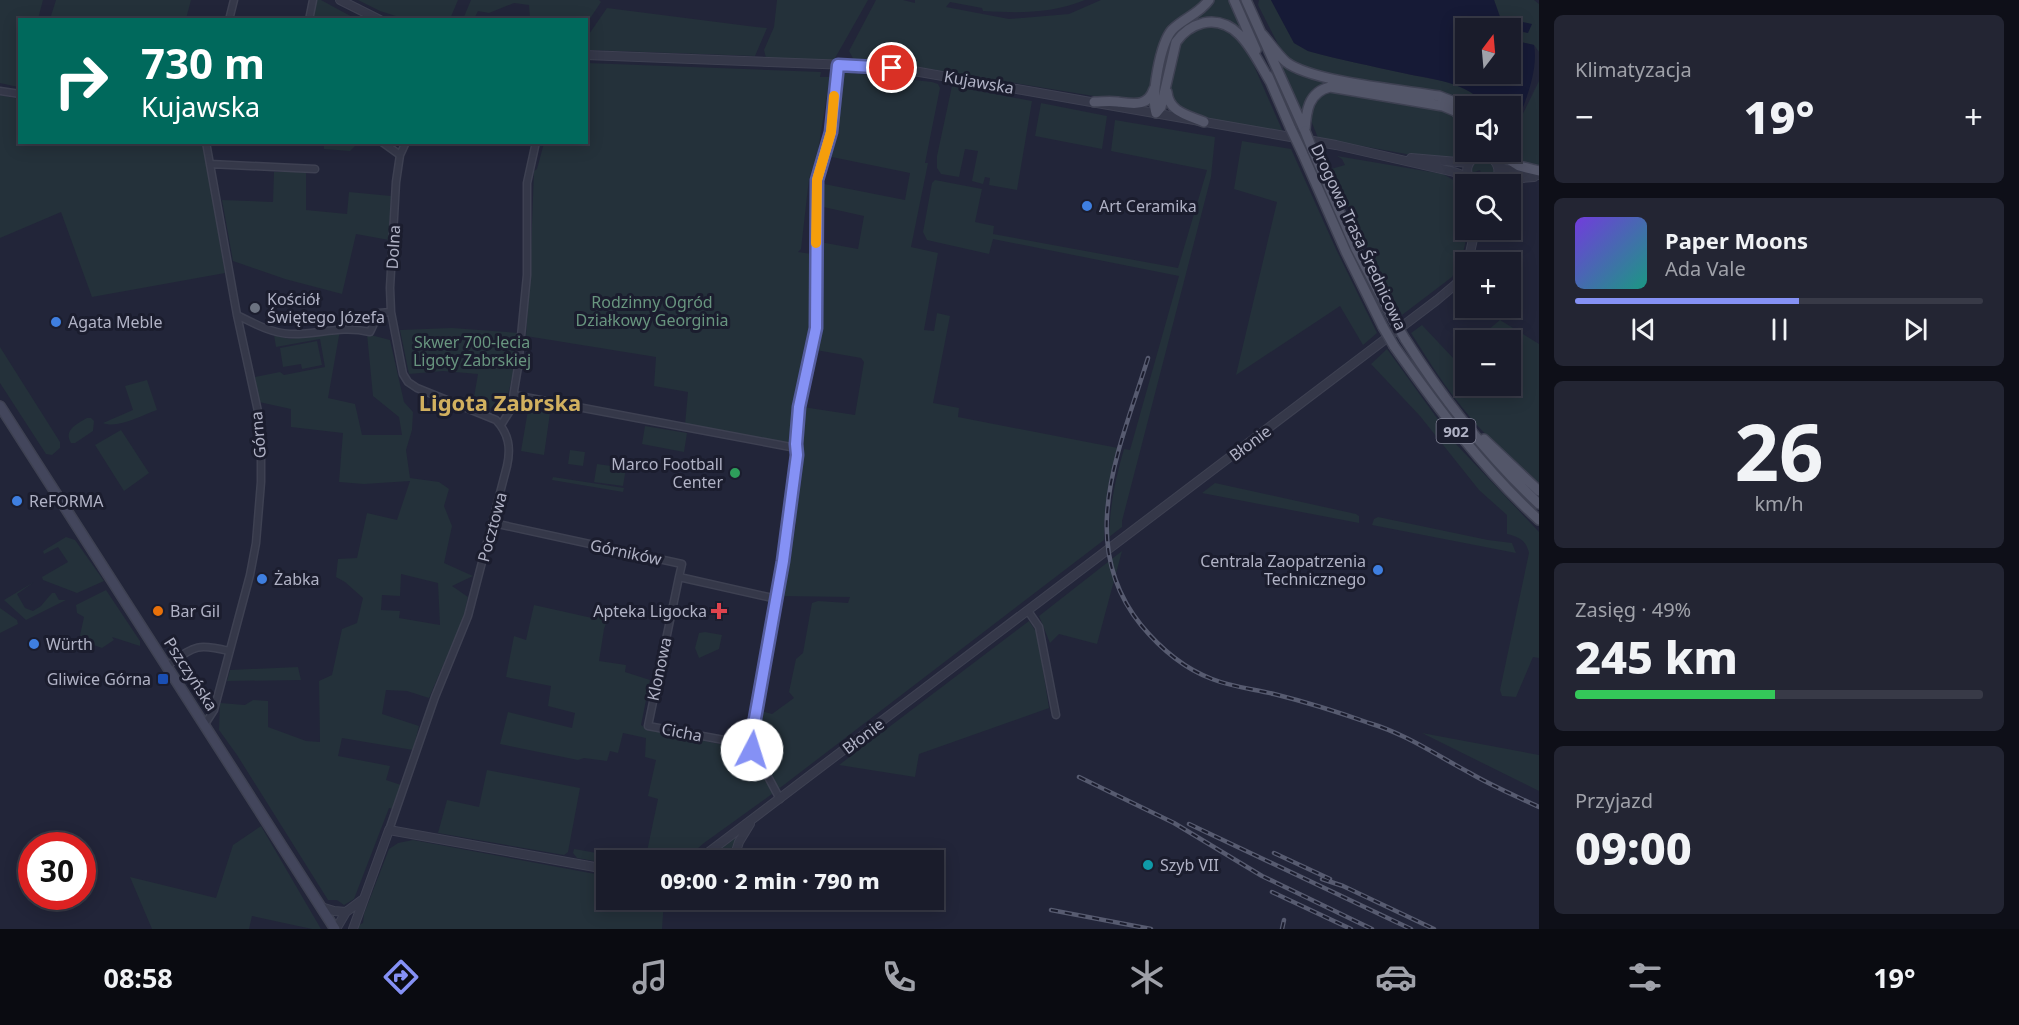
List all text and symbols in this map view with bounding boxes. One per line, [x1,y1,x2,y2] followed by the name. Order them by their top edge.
[1455,18,1521,84] north arrow
[1455,18,1521,396] map controls
[141,34,265,91] text: 730 m
[42,42,120,120] icon: right
[866,42,917,93] pin
[875,51,908,84] icon: arrive
[1575,56,1692,83] text: Klimatyzacja
[942,65,1016,99] street label: Kujawska
[1743,86,1815,147] text: 19°
[141,88,260,125] text: Kujawska
[1575,94,1594,139] text: −
[1964,94,1983,139] text: +
[1455,96,1521,162] button: sound
[1306,140,1412,334] street label: Drogowa Trasa Średnicowa
[1455,174,1521,240] button: search
[1099,195,1197,217] place label: Art Ceramika
[1080,199,1094,213] marker: Art Ceramika
[381,224,405,270] street label: Dolna
[1665,225,1808,255] text: Paper Moons
[1455,252,1521,318] button: +
[1665,255,1746,282] text: Ada Vale
[267,288,385,328] place label: Kościół Świętego Józefa
[576,291,729,331] park label: Rodzinny Ogród Działkowy Georginia
[248,301,262,315] marker: Kościół Świętego Józefa
[68,311,162,333] place label: Agata Meble
[1627,313,1660,346] icon: previous
[1763,313,1796,346] icon: pause
[1899,313,1932,346] icon: next
[49,315,63,329] marker: Agata Meble
[1455,330,1521,396] button: −
[413,331,531,371] park label: Skwer 700-lecia Ligoty Zabrskiej
[419,387,581,417] district label: Ligota Zabrska
[1734,398,1824,504] text: 26
[245,411,271,459] street label: Górna
[1436,419,1476,443] road number: 902
[1225,420,1275,466] street label: Błonie
[611,453,723,493] place label: Marco Football Center
[728,466,742,480] marker: Marco Football Center
[29,490,104,512] place label: ReFORMA
[472,490,512,564] street label: Pocztowa
[1754,490,1804,517] text: km/h
[10,494,24,508] marker: ReFORMA
[588,534,664,570] street label: Górników
[1200,550,1366,590] place label: Centrala Zaopatrzenia Technicznego
[1371,563,1385,577] marker: Centrala Zaopatrzenia Technicznego
[274,568,320,590] place label: Żabka
[255,572,269,586] marker: Żabka
[1575,596,1691,623] text: Zasięg · 49%
[170,600,220,622] place label: Bar Gil
[593,600,707,622] place label: Apteka Ligocka
[151,604,165,618] marker: Bar Gil
[712,604,726,618] marker: Apteka Ligocka
[1575,626,1738,687] text: 245 km
[46,633,93,655] place label: Würth
[159,633,223,715] street label: Pszczyńska
[642,635,676,703] street label: Klonowa
[27,637,41,651] marker: Würth
[47,668,151,690] place label: Gliwice Górna
[156,672,170,686] marker: Gliwice Górna
[838,713,888,759] street label: Błonie
[660,717,704,747] street label: Cicha
[720,718,784,782] position arrow
[1575,787,1653,814] text: Przyjazd
[1575,817,1692,878] text: 09:00
[18,832,96,910] speed limit sign: 30
[1160,854,1219,876] place label: Szyb VII
[1141,858,1155,872] marker: Szyb VII
[660,865,880,895] text: 09:00 · 2 min · 790 m
[380,956,422,998] icon: directions
[629,956,671,998] icon: music
[878,956,920,998] icon: phone
[1126,956,1168,998] icon: climate
[1375,956,1417,998] icon: car
[1624,956,1666,998] icon: filters
[103,959,173,996] text: 08:58
[1873,959,1916,996] text: 19°

